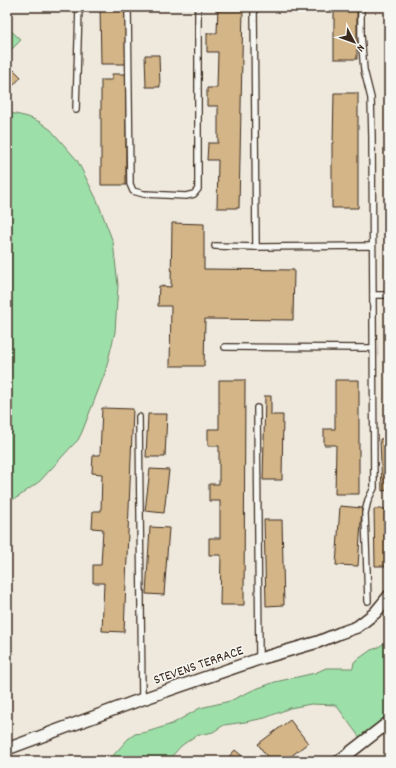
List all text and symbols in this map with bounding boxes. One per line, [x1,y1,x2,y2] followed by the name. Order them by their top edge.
[334,22,374,62] north arrow
[352,40,368,55] text: N
[151,641,247,691] street label: STEVENS TERRACE

